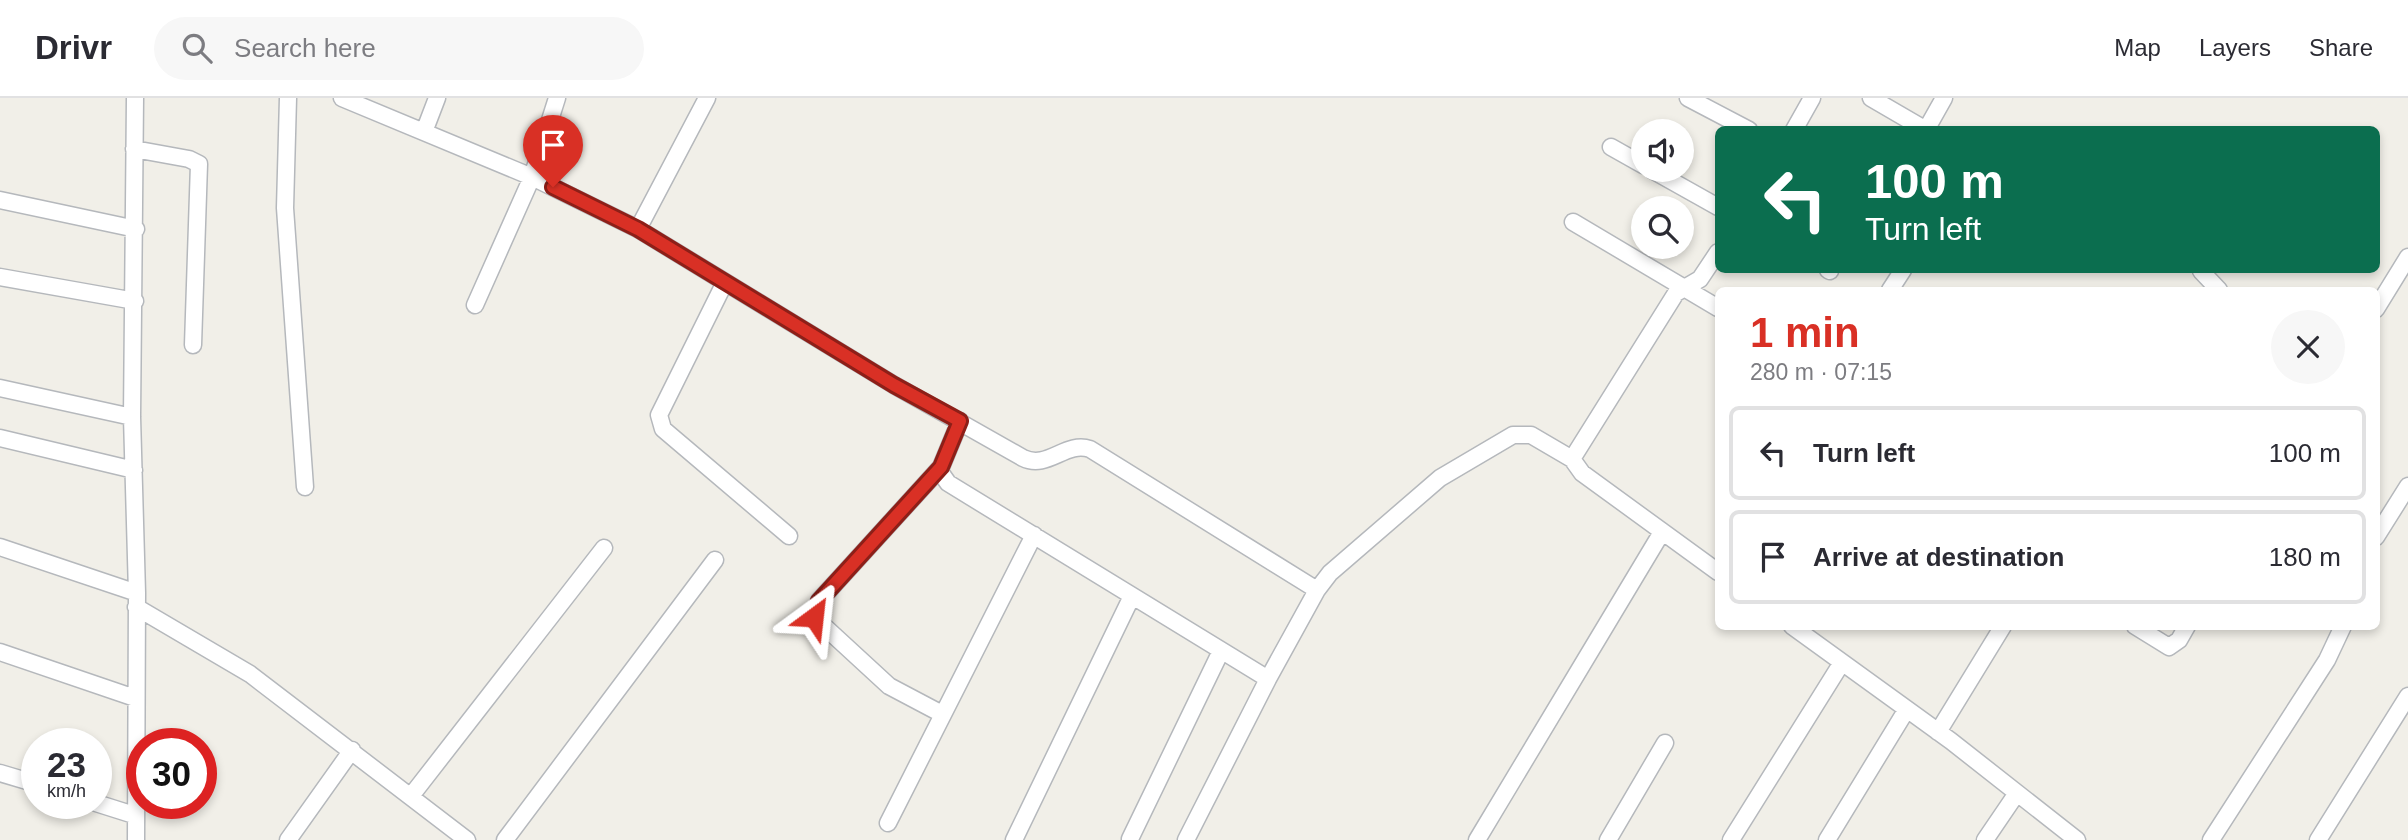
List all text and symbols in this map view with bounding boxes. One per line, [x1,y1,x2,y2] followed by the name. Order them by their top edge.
[154,17,644,80] search box
[35,29,112,66] text: Drivr
[178,29,216,67] icon: search
[234,33,376,63] text: Search here
[2114,34,2161,61] text: Map
[2199,34,2271,61] text: Layers
[2309,34,2373,61] text: Share
[523,115,583,187] pin
[1631,119,1694,259] map controls
[1631,119,1694,182] button: sound
[534,126,572,164] icon: arrive
[1750,154,1841,245] icon: left
[1865,154,2004,208] text: 100 m
[1631,196,1694,259] button: search
[1865,211,1981,247] text: Turn left
[1750,309,1860,356] text: 1 min
[2271,310,2345,384] button: close
[1750,359,1892,385] text: 280 m · 07:15
[1754,434,1792,472] icon: left
[1813,438,1915,468] text: Turn left
[2269,438,2341,468] text: 100 m
[1754,538,1792,576] icon: arrive
[1813,542,2064,572] text: Arrive at destination
[2269,542,2341,572] text: 180 m
[777,580,851,654] position arrow
[126,728,217,819] speed limit sign: 30
[47,745,86,784] text: 23
[47,781,86,801] text: km/h

